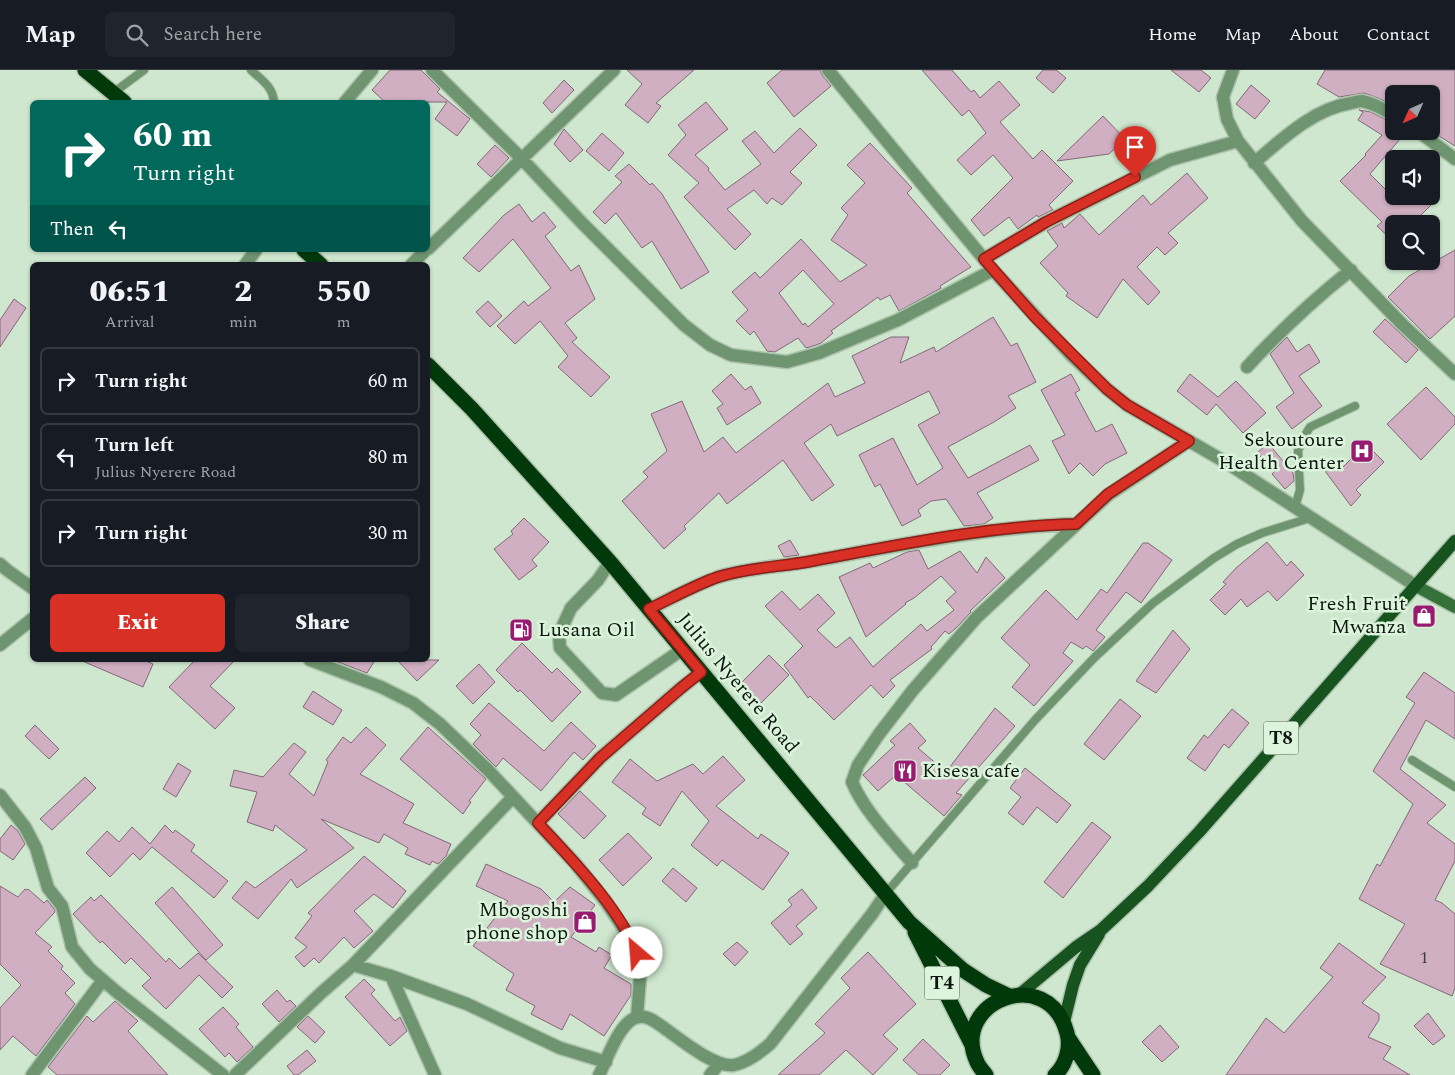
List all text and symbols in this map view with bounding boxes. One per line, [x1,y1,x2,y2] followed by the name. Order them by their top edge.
[105,12,455,57] search box
[25,17,75,53] text: Map
[163,20,262,49] text: Search here
[123,21,151,49] icon: search
[1148,21,1197,48] text: Home
[1225,21,1261,48] text: Map
[1289,21,1339,48] text: About
[1367,21,1430,48] text: Contact
[1385,85,1440,140] north arrow
[1385,85,1440,270] map controls
[133,109,213,162] text: 60 m
[50,120,115,185] icon: right
[1114,126,1156,177] pin
[1121,133,1149,161] icon: arrive
[1385,150,1440,205] button: sound
[133,157,235,190] text: Turn right
[50,215,94,244] text: Then
[104,215,132,243] icon: left
[1385,215,1440,270] button: search
[89,269,170,315] text: 06:51
[234,269,252,315] text: 2
[317,269,371,315] text: 550
[105,310,155,334] text: Arrival
[229,310,257,334] text: min
[337,310,350,334] text: m
[52,367,80,395] icon: right
[95,367,188,396] text: Turn right
[368,367,408,396] text: 60 m
[1218,425,1344,478] place label: Sekoutoure Health Center
[95,431,174,460] text: Turn left
[1349,438,1375,464] hospital icon: Sekoutoure Health Center
[52,443,80,471] icon: left
[368,443,408,472] text: 80 m
[95,460,236,484] text: Julius Nyerere Road
[52,519,80,547] icon: right
[95,519,188,548] text: Turn right
[368,519,408,548] text: 30 m
[1307,589,1406,642] place label: Fresh Fruit Mwanza
[50,594,225,652] button: Exit
[235,594,410,652] button: Share
[1411,603,1437,629] shop icon: Fresh Fruit Mwanza
[670,606,806,760] street label: Julius Nyerere Road
[538,615,635,645] place label: Lusana Oil
[508,617,534,643] fuel station icon: Lusana Oil
[1264,721,1298,754] road number: T8
[922,756,1020,786] place label: Kisesa cafe
[892,758,918,784] restaurant icon: Kisesa cafe
[465,895,568,948] place label: Mbogoshi phone shop
[572,909,598,935] shop icon: Mbogoshi phone shop
[610,926,662,978] position arrow
[1420,944,1429,971] house number: 1
[924,966,960,1000] road number: T4

